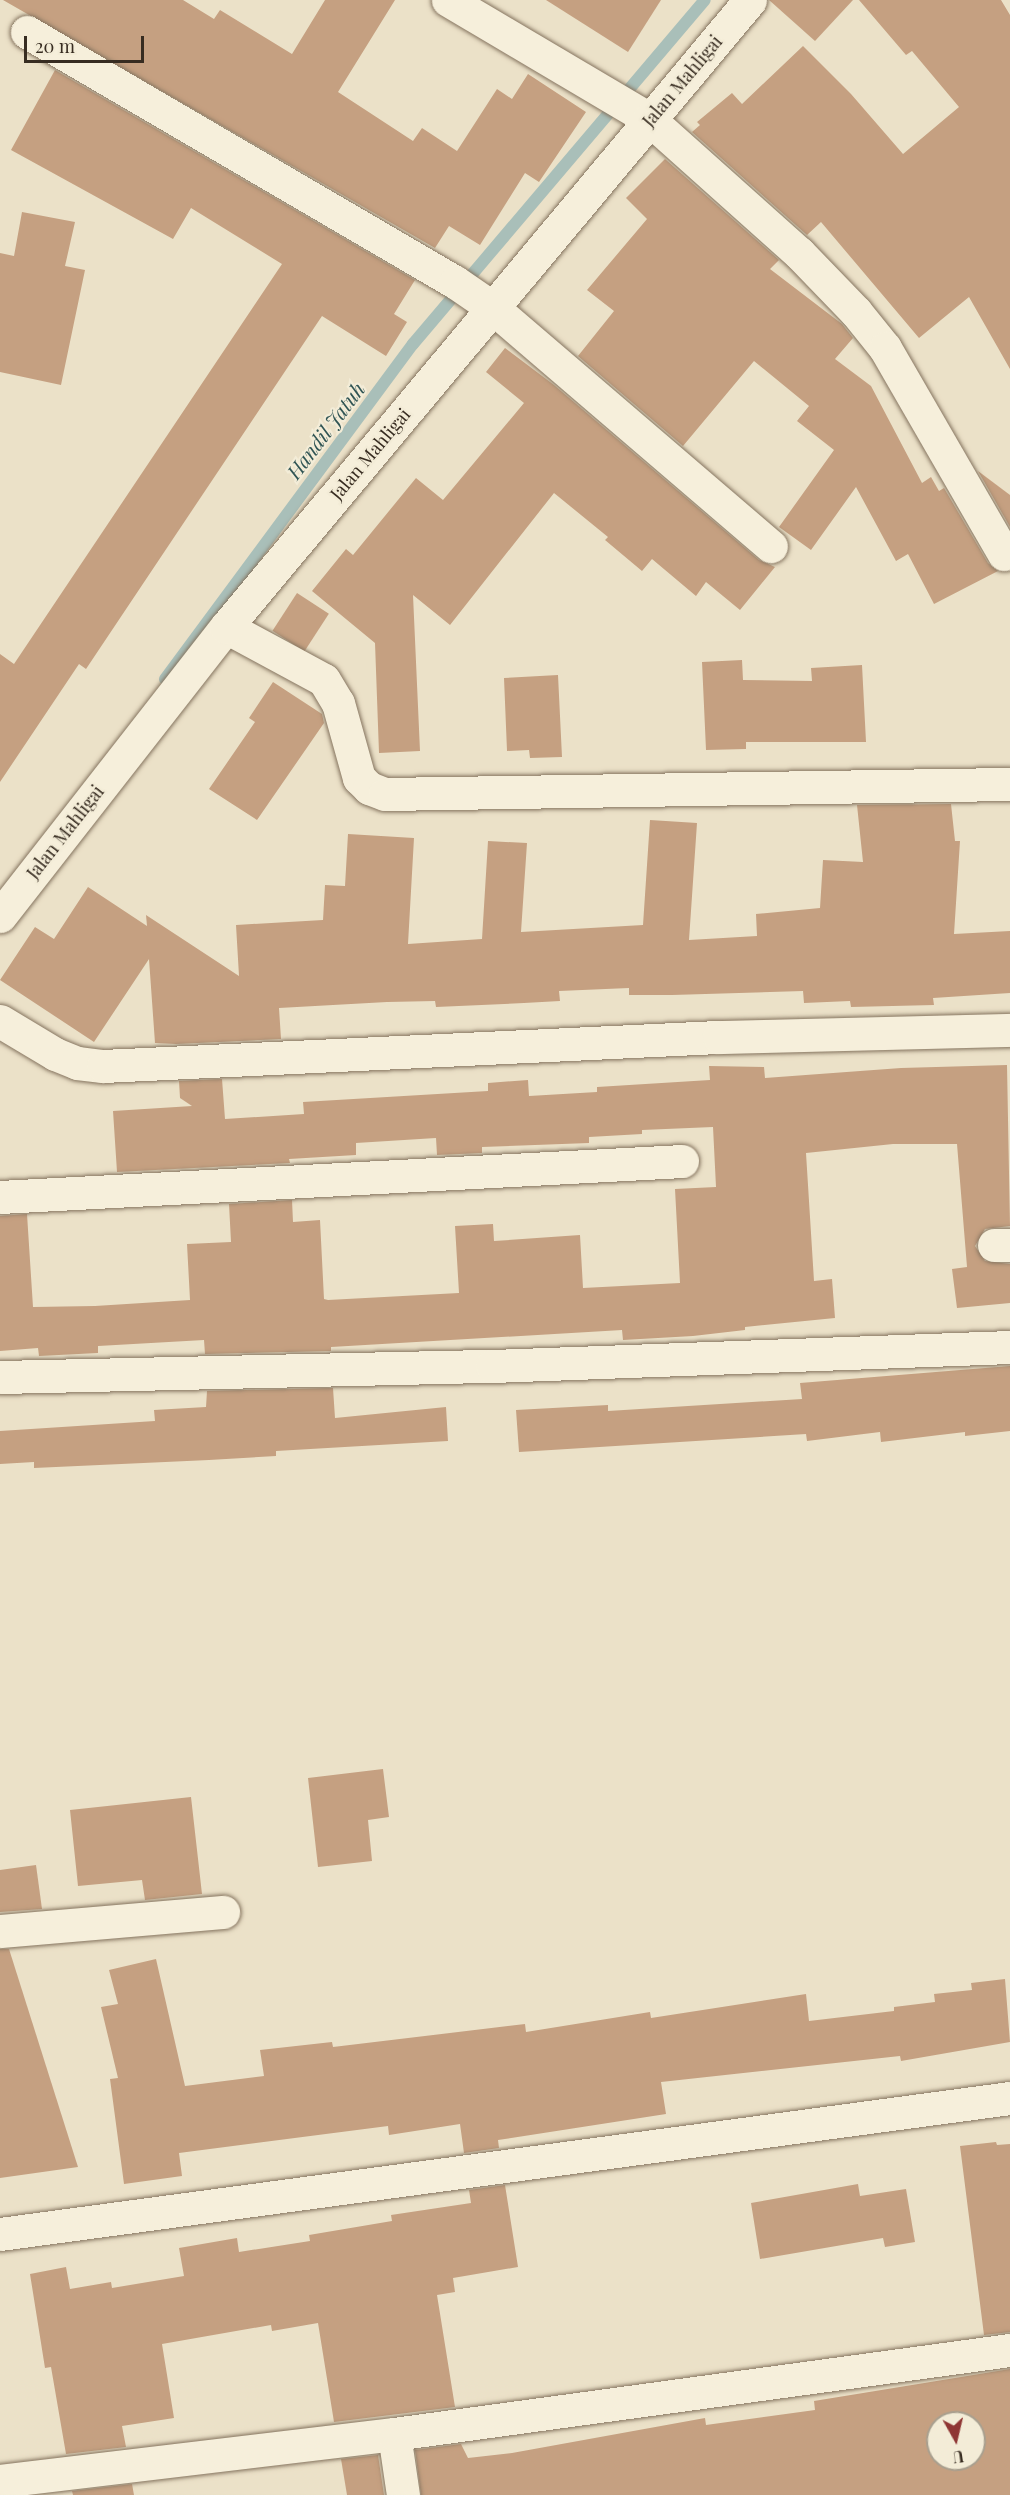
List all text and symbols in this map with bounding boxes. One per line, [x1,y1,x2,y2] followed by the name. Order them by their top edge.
[27,24,147,62] scale bar
[637,31,727,131] street label: Jalan Mahligai
[35,34,75,58] text: 20 m
[281,377,369,483] water label: Handil Jatuh
[325,404,415,504] street label: Jalan Mahligai
[22,781,108,883] street label: Jalan Mahligai
[926,2411,986,2471] north arrow
[951,2446,965,2469] text: U

